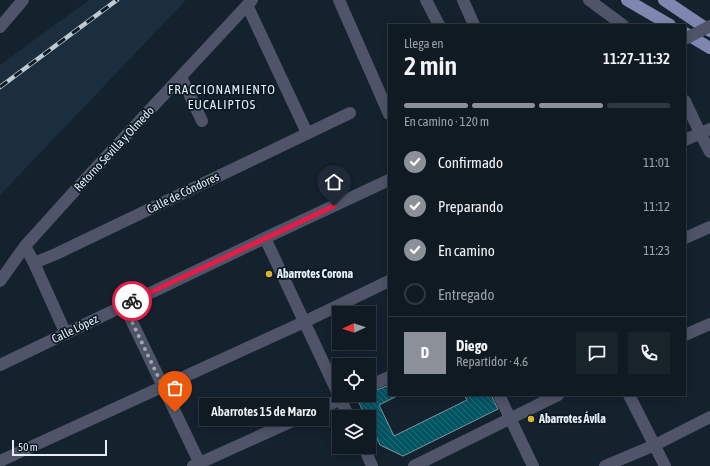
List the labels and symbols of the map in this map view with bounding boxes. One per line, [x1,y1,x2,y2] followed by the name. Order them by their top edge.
[168,82,276,112] district label: FRACCIONAMIENTO EUCALIPTOS
[71,103,157,194] street label: Retorno Sevilla y Olmedo
[317,165,351,206] pin
[145,169,221,217] street label: Calle de Cóndores
[276,267,354,281] place label: Abarrotes Corona
[264,269,274,279] marker: Abarrotes Corona
[112,281,152,321] courier
[332,306,376,350] north arrow
[49,311,101,346] street label: Calle López
[158,371,192,412] pin
[199,398,329,426] callout: Abarrotes 15 de Marzo
[538,411,606,426] place label: Abarrotes Ávila
[526,414,536,424] marker: Abarrotes Ávila
[12,438,107,457] scale bar

